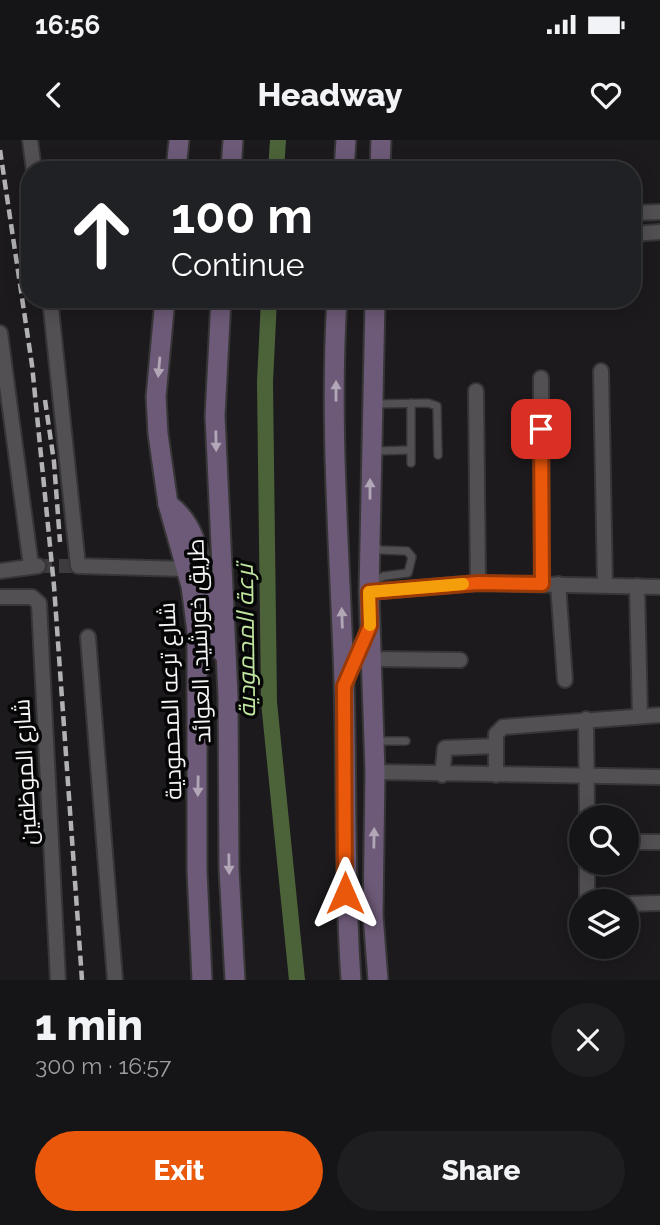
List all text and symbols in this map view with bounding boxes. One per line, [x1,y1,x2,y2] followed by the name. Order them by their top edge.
[35,10,100,40] text: 16:56
[35,76,73,114] icon: back
[258,76,403,113] text: Headway
[587,76,625,114] icon: heart
[171,187,313,244] text: 100 m
[56,189,147,280] icon: ahead
[171,246,305,283] text: Continue
[153,356,164,378] one-way arrow
[330,379,342,401] one-way arrow
[511,399,571,459] pin
[522,410,560,448] icon: arrive
[210,430,221,452] one-way arrow
[364,477,376,499] one-way arrow
[181,538,217,744] street label: طريق خورشيد, العوائد
[230,560,261,718] water label: ترعة المحمودية
[153,602,189,800] street label: شارع ترعه المحمودية
[336,607,347,629] one-way arrow
[7,698,45,846] street label: شارع الموظفين
[192,776,204,798] one-way arrow
[569,805,639,959] map controls
[569,805,639,875] button: search
[369,827,380,849] one-way arrow
[223,853,235,875] one-way arrow
[308,856,382,930] position arrow
[569,889,639,959] button: layers
[35,1001,143,1050] text: 1 min
[551,1003,625,1077] button: close
[35,1052,171,1079] text: 300 m · 16:57
[35,1131,323,1211] button: Exit
[337,1131,625,1211] button: Share

